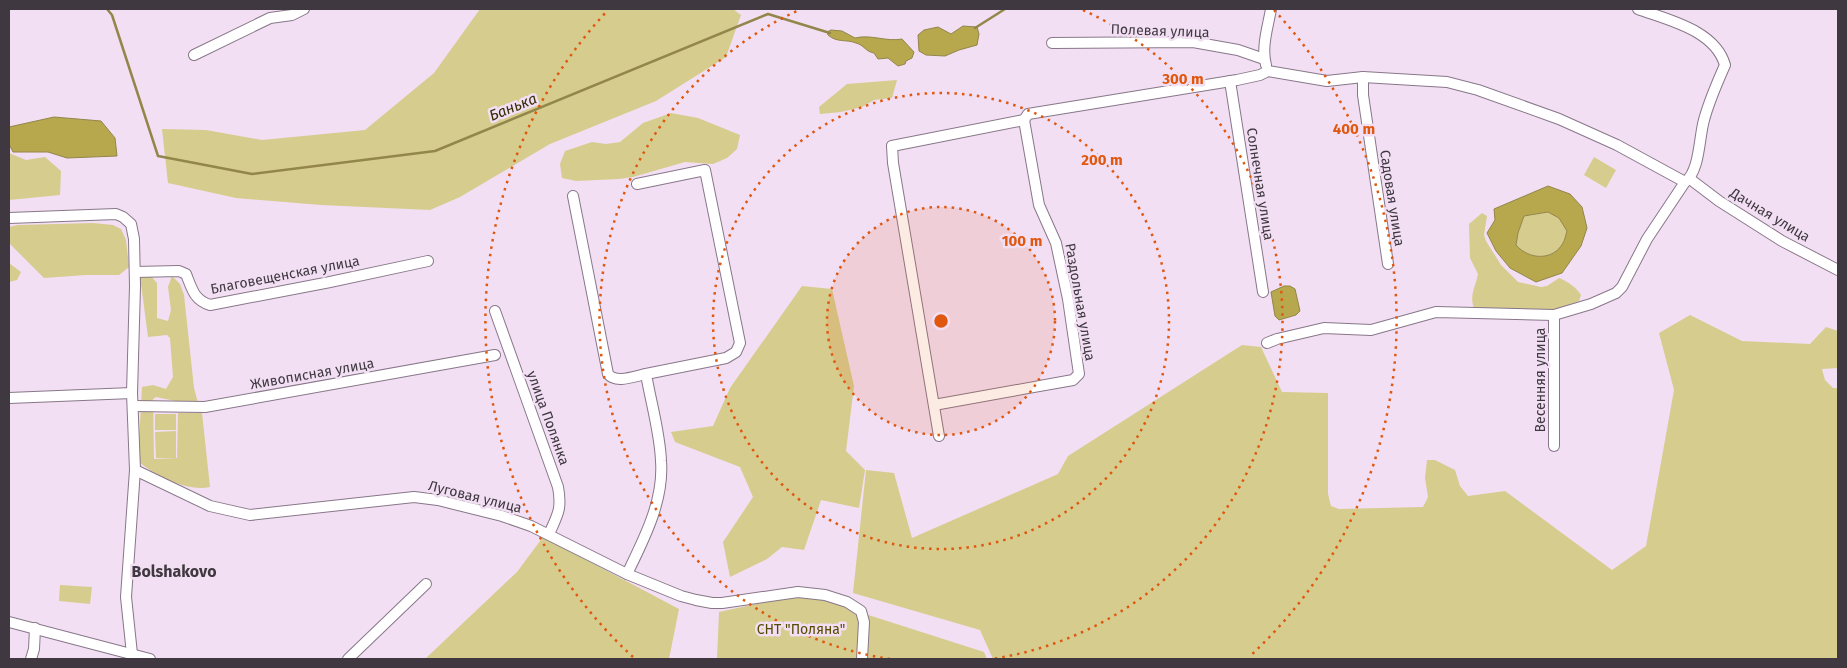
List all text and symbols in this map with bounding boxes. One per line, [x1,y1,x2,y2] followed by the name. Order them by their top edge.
[1110,21,1210,41] street label: Полевая улица
[1161,70,1204,88] text: 300 m
[486,89,540,125] water label: Банька
[1333,120,1375,138] text: 400 m
[1243,127,1277,241] street label: Солнечная улица
[1376,149,1408,247] street label: Садовая улица
[1081,151,1123,169] text: 200 m
[1726,184,1813,246] street label: Дачная улица
[1002,232,1042,250] text: 100 m
[1061,242,1099,362] street label: Раздольная улица
[209,252,361,298] street label: Благовещенская улица
[932,312,950,330] centre of rings
[1532,328,1549,432] street label: Весенняя улица
[249,355,375,393] street label: Живописная улица
[523,369,573,467] street label: улица Полянка
[426,477,524,517] street label: Луговая улица
[132,562,216,581] district label: Bolshakovo
[757,621,845,638] park label: СНТ "Поляна"

